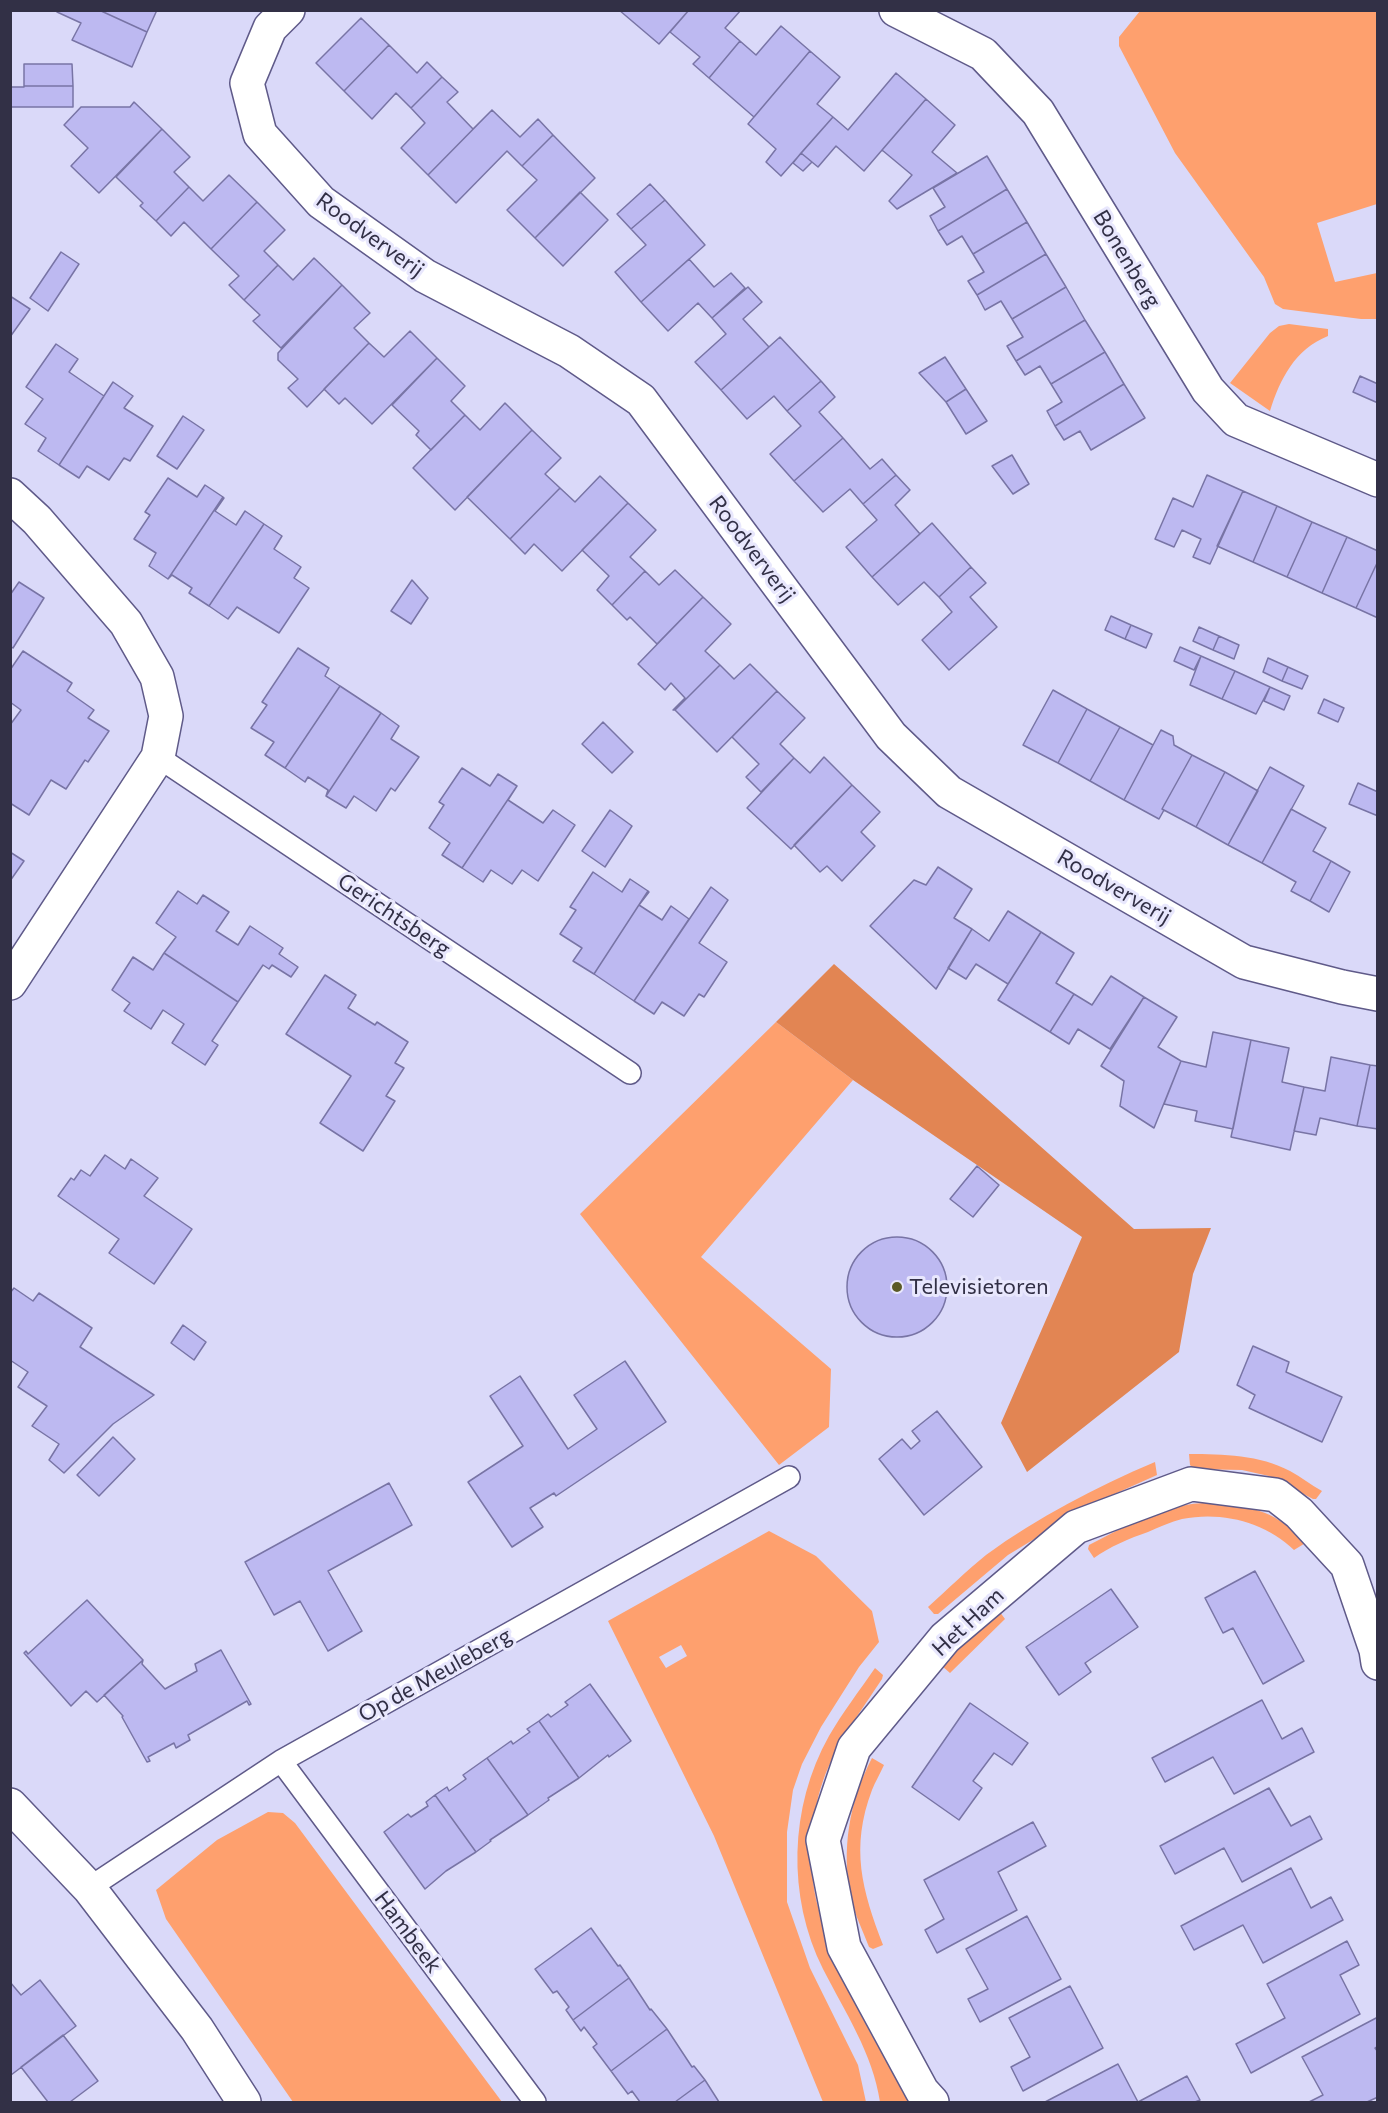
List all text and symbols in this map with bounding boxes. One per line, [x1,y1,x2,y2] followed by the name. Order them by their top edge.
[311,187,429,283] street label: Roodververij
[1087,205,1167,313] street label: Bonenberg
[703,490,801,608] street label: Roodververij
[1052,844,1176,930] street label: Roodververij
[333,868,455,962] street label: Gerichtsberg
[909,1274,1049,1300] place label: Televisietoren
[890,1280,904,1294] marker: Televisietoren
[927,1582,1009,1662] street label: Het Ham
[354,1622,516,1728] street label: Op de Meuleberg
[369,1886,447,1978] street label: Hambeek

